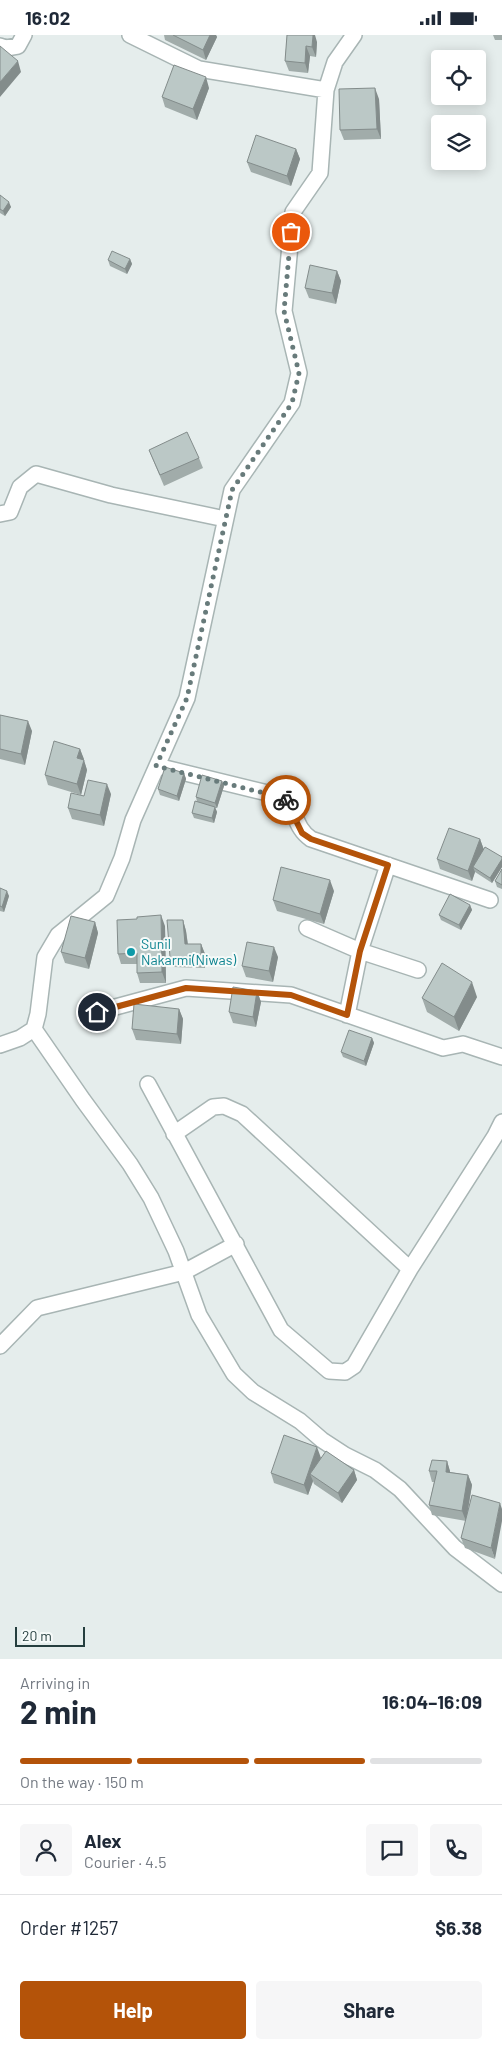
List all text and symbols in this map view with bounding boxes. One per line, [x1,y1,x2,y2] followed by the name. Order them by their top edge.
[25,6,70,29] text: 16:02
[431,50,486,170] map controls
[431,50,486,105] button: locate
[431,115,486,170] button: layers
[270,211,312,253] pin
[277,218,305,246] icon: bag
[261,775,311,825] courier
[272,786,300,814] icon: bike
[141,935,236,968] place label: Sunil Nakarmi(Niwas)
[125,946,137,958] marker: Sunil Nakarmi(Niwas)
[76,991,118,1033] pin
[83,998,111,1026] icon: home
[15,1624,85,1647] scale bar
[22,1627,52,1644] text: 20 m
[20,1673,90,1692] text: Arriving in
[382,1690,482,1713] text: 16:04–16:09
[20,1692,97,1730] text: 2 min
[20,1772,144,1791] text: On the way · 150 m
[20,1824,72,1876] button: person
[366,1824,418,1876] button: chat
[430,1824,482,1876] button: phone
[84,1829,122,1852] text: Alex
[84,1852,167,1871] text: Courier · 4.5
[20,1916,118,1939] text: Order #1257
[435,1916,482,1939] text: $6.38
[20,1981,246,2039] button: Help
[256,1981,482,2039] button: Share

